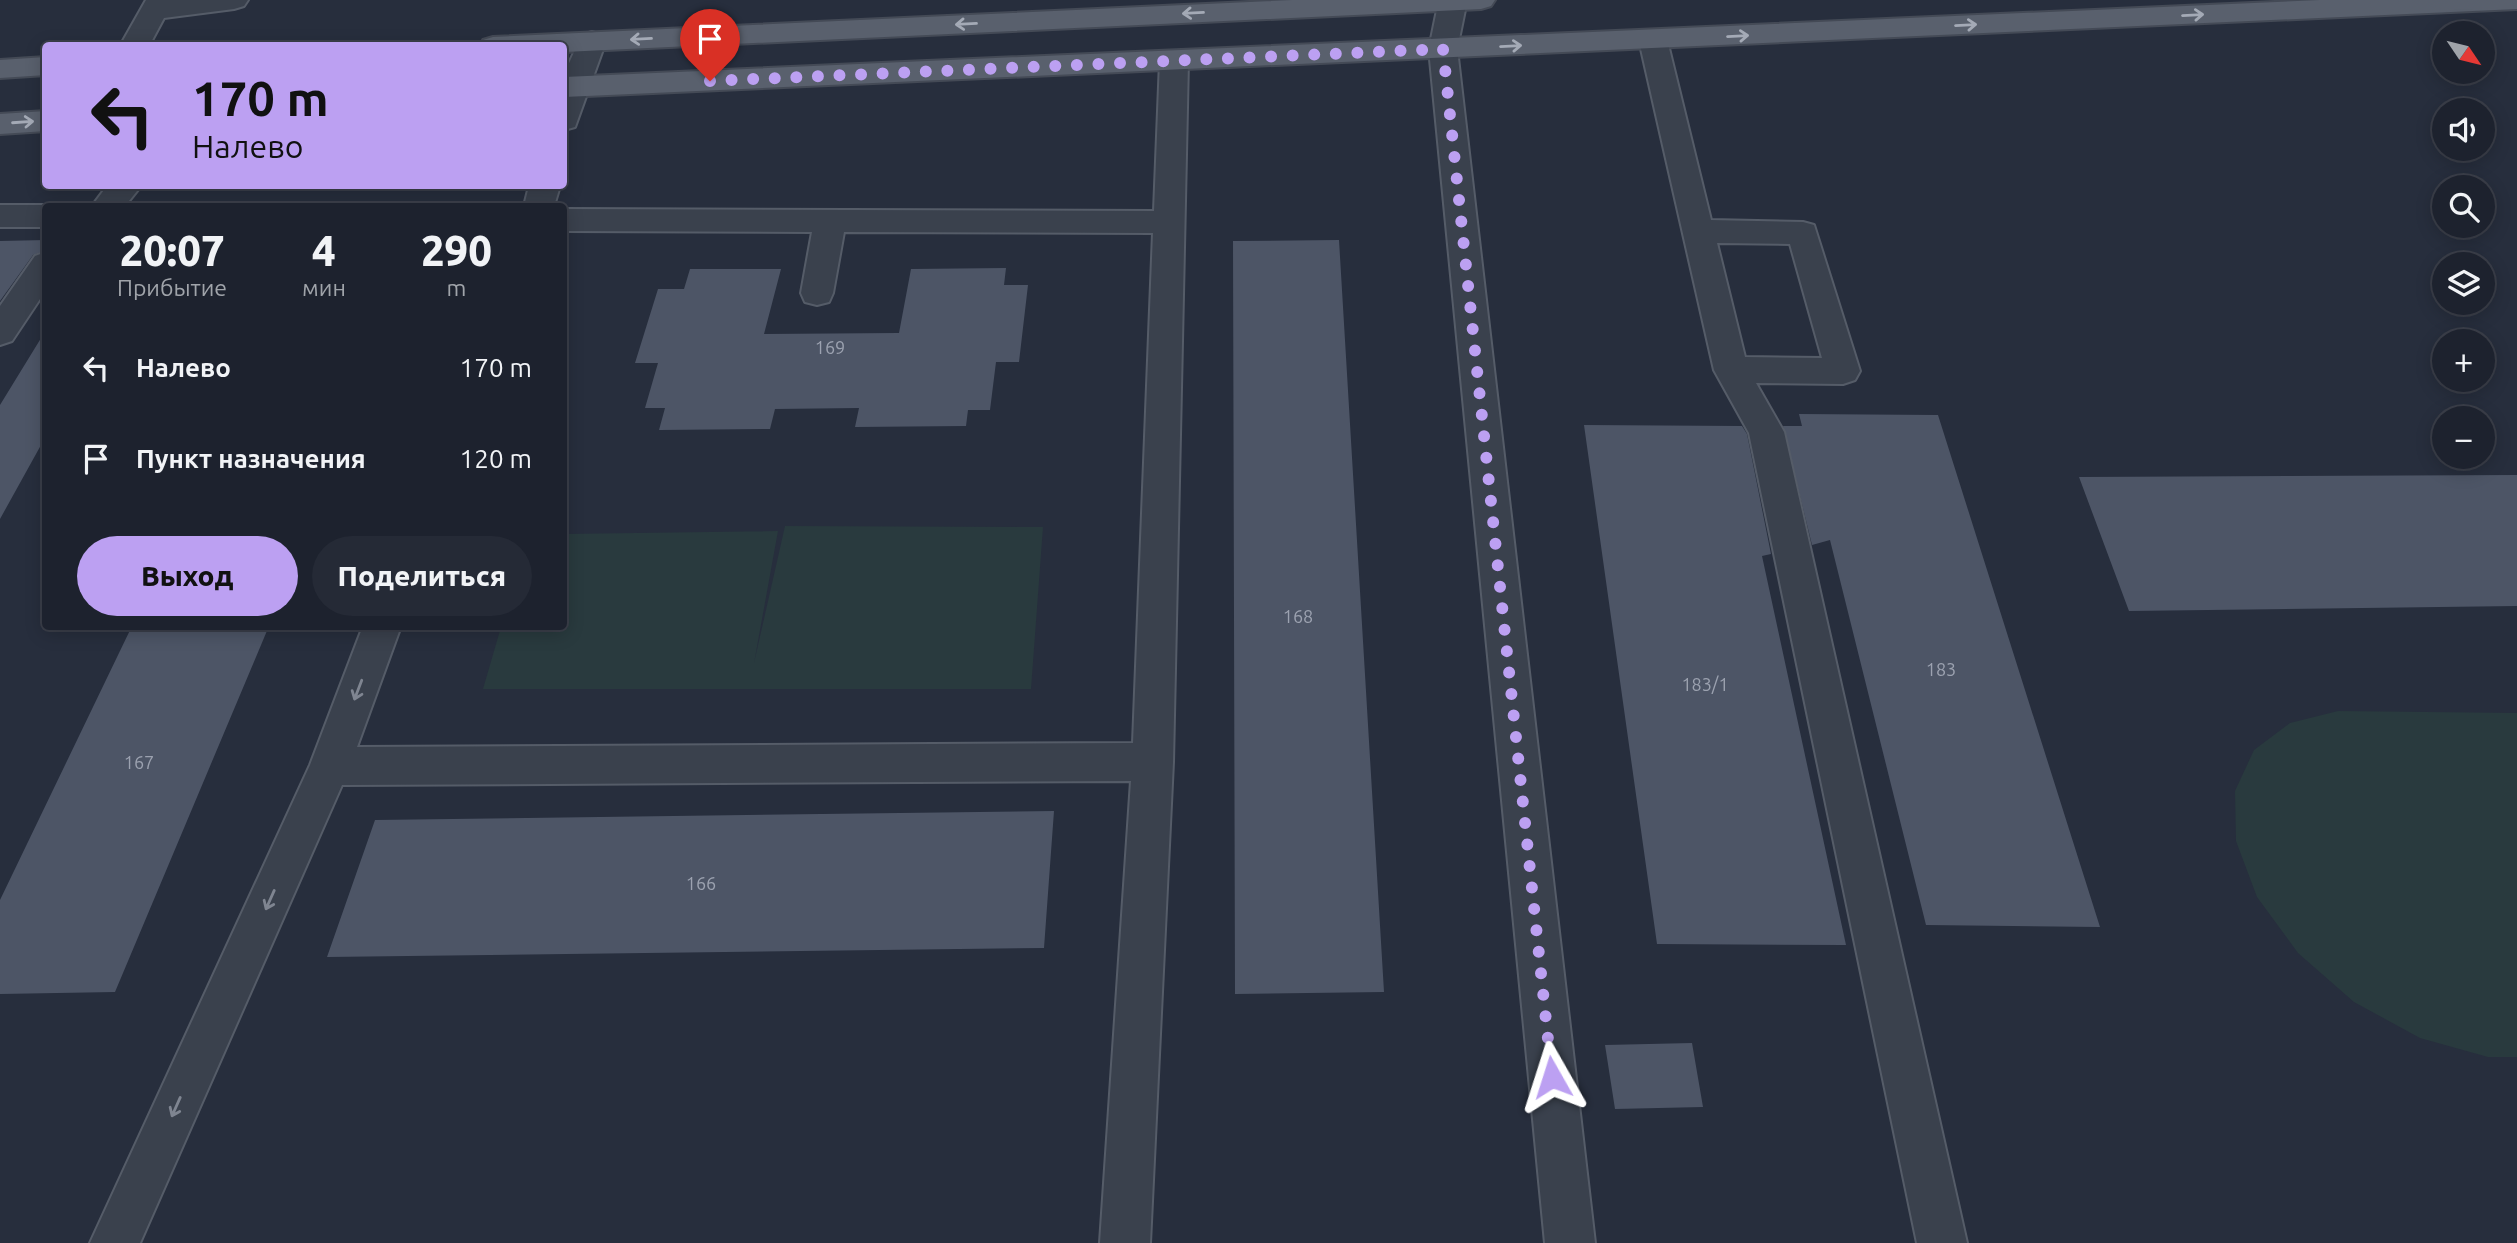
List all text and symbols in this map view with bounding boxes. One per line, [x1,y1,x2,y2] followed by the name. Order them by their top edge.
[1182,7,1205,20] one-way arrow
[2181,8,2204,21] one-way arrow
[680,9,740,81] pin
[955,17,978,30] one-way arrow
[1954,19,1977,32] one-way arrow
[691,20,729,58] icon: arrive
[2432,21,2496,84] north arrow
[2432,21,2495,469] map controls
[1727,29,1750,42] one-way arrow
[629,32,652,45] one-way arrow
[1499,40,1522,53] one-way arrow
[77,70,168,161] icon: left
[192,70,329,125] text: 170 m
[2432,98,2495,161] button: sound
[11,116,34,129] one-way arrow
[192,128,304,164] text: Налево
[2432,175,2495,238] button: search
[119,227,225,274] text: 20:07
[312,227,336,274] text: 4
[421,227,492,274] text: 290
[2432,252,2495,315] button: layers
[117,275,227,300] text: Прибытие
[302,275,346,300] text: мин
[446,275,466,300] text: m
[2432,329,2495,392] button: +
[815,337,845,357] house number: 169
[77,349,115,387] icon: left
[136,353,231,382] text: Налево
[460,353,532,382] text: 170 m
[2432,406,2495,469] button: −
[77,440,115,478] icon: arrive
[136,444,366,473] text: Пункт назначения
[460,444,532,473] text: 120 m
[77,536,298,616] button: Выход
[312,536,532,616] button: Поделиться
[1283,606,1313,626] house number: 168
[1926,659,1956,679] house number: 183
[1681,674,1729,694] house number: 183/1
[351,679,363,701] one-way arrow
[124,752,154,772] house number: 167
[686,873,716,893] house number: 166
[263,889,276,910] one-way arrow
[1515,1040,1589,1114] position arrow
[169,1096,182,1118] one-way arrow

